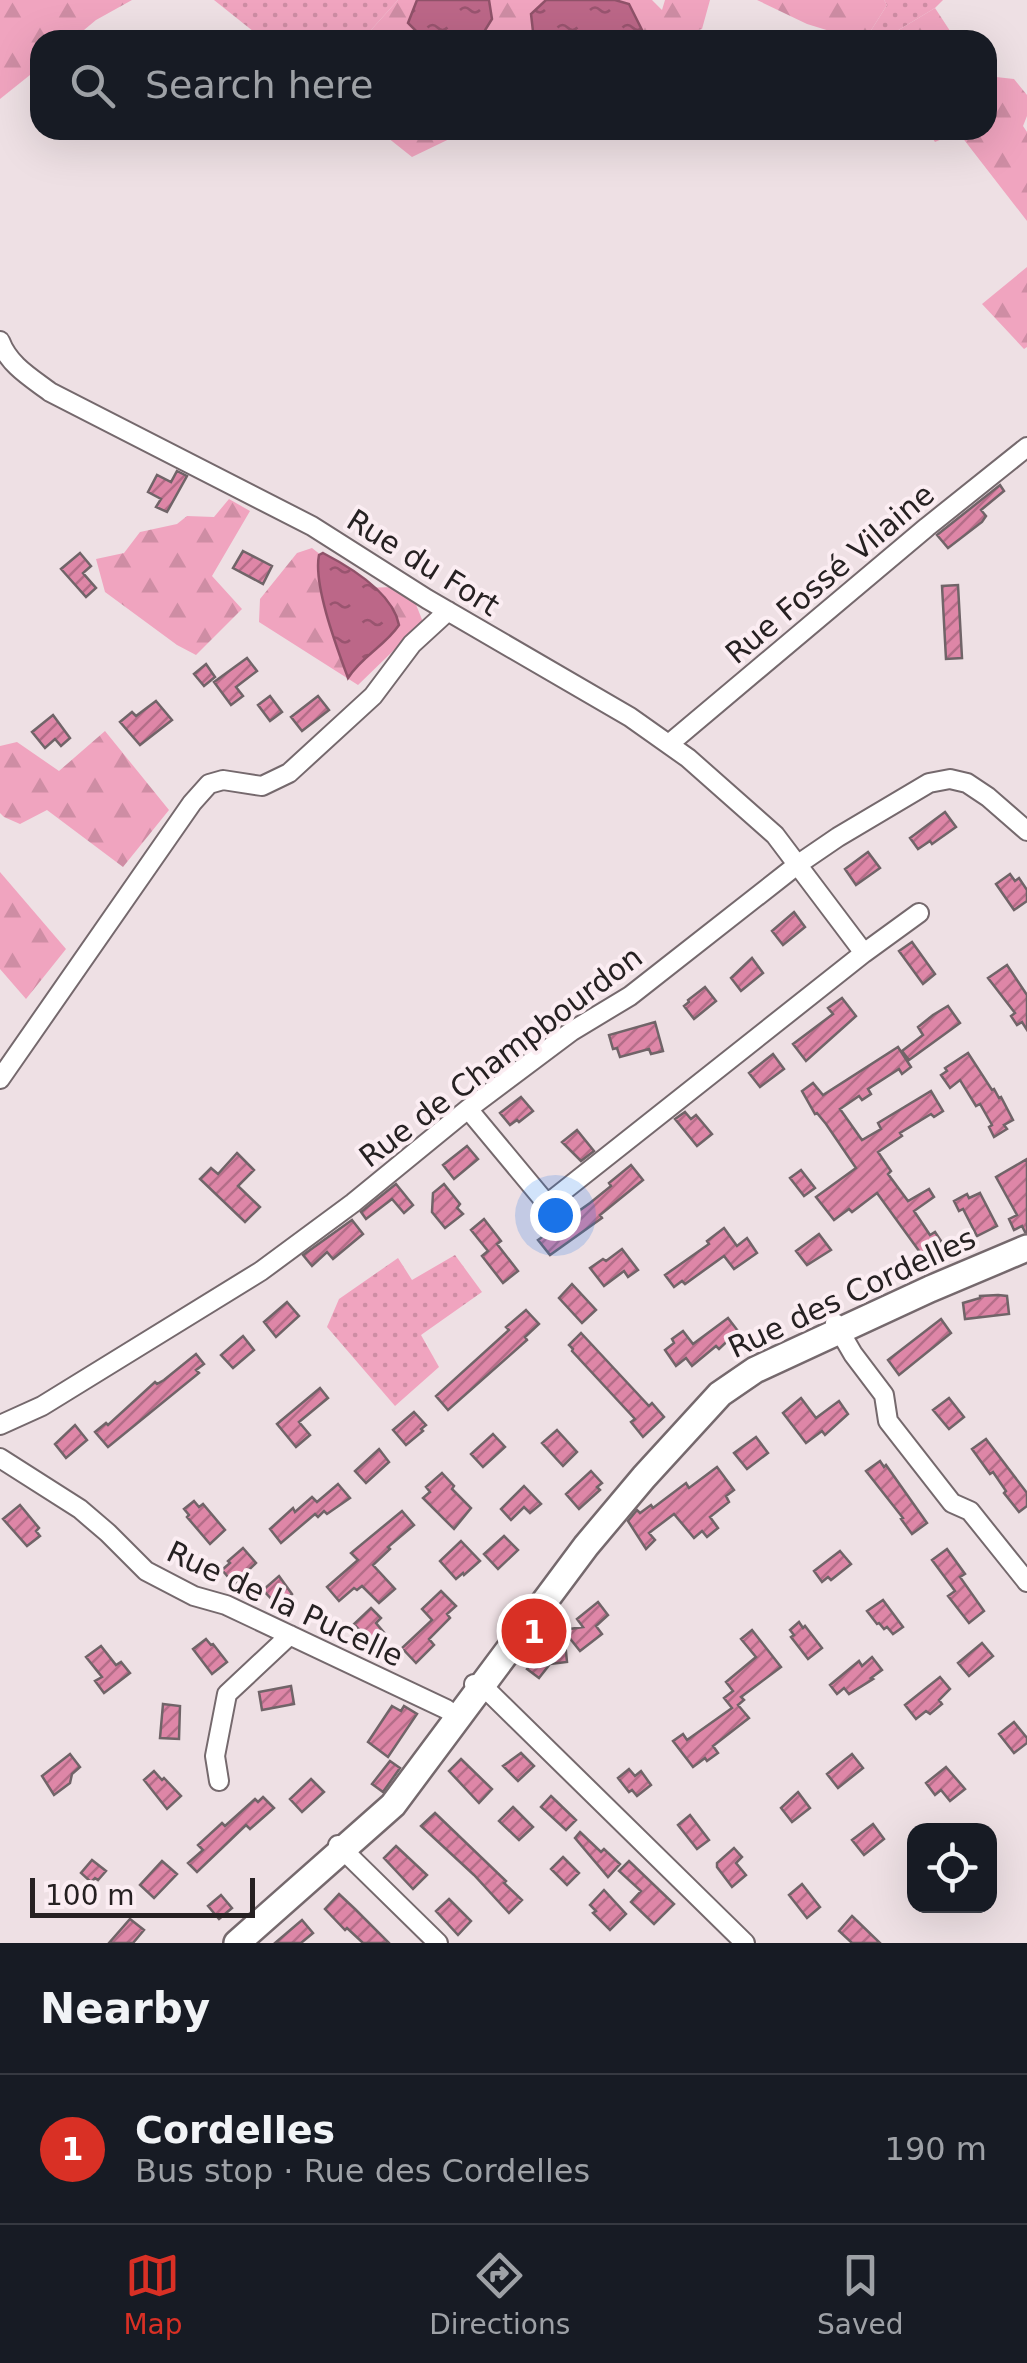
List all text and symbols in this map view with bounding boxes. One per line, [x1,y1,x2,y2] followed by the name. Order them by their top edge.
[30,30,997,140] search box
[65,58,120,113] icon: search
[145,63,373,107] text: Search here
[718,476,941,671] street label: Rue Fossé Vilaine
[341,502,506,623] street label: Rue du Fort
[352,939,649,1174] street label: Rue de Champbourdon
[530,1190,581,1241] your location
[723,1220,981,1365] street label: Rue des Cordelles
[162,1533,409,1674] street label: Rue de la Pucelle
[502,1594,566,1668] pin: 1
[907,1823,997,1913] map controls
[907,1823,997,1913] button: locate
[30,1873,255,1918] scale bar
[45,1879,135,1912] text: 100 m
[40,1984,210,2033] text: Nearby
[135,2108,335,2152] text: Cordelles
[61,2130,84,2168] text: 1
[885,2130,987,2168] text: 190 m
[135,2152,590,2190] text: Bus stop · Rue des Cordelles
[123,2248,182,2341] tab: Map
[429,2248,570,2341] tab: Directions
[817,2248,904,2341] tab: Saved

